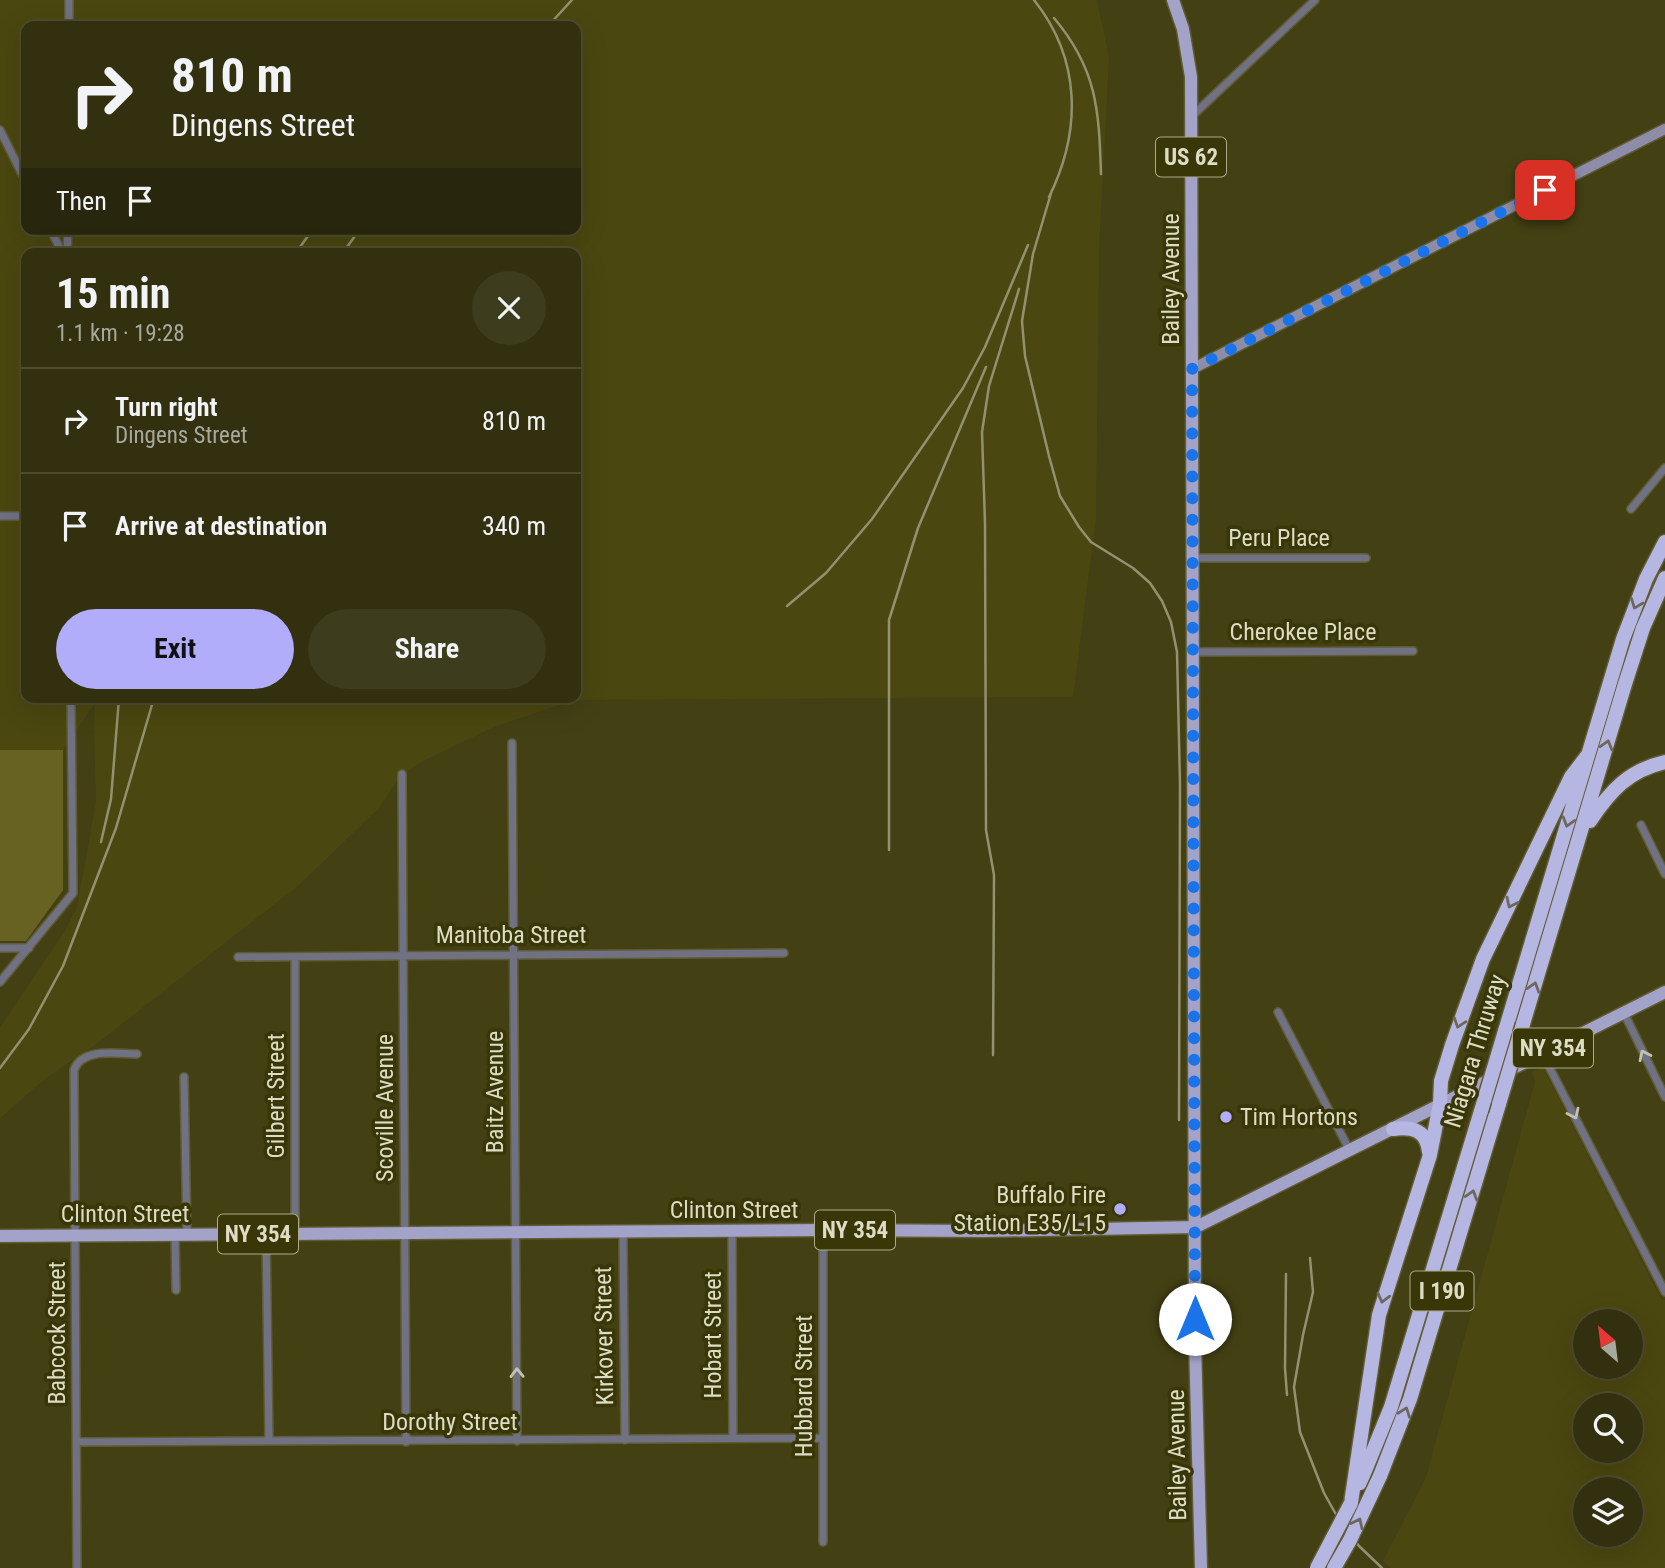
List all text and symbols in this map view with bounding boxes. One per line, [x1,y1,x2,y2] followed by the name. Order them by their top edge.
[171,47,293,104] text: 810 m
[56,49,147,140] icon: right
[171,106,355,144] text: Dingens Street
[1156,138,1226,176] road number: US 62
[1515,160,1575,220] pin
[1526,171,1564,209] icon: arrive
[121,182,159,220] icon: arrive
[56,186,107,216] text: Then
[1157,213,1185,345] street label: Bailey Avenue
[56,269,171,318] text: 15 min
[472,271,546,345] button: close
[56,320,185,347] text: 1.1 km · 19:28
[115,392,217,422] text: Turn right
[56,402,94,440] icon: right
[482,406,546,436] text: 810 m
[115,422,247,449] text: Dingens Street
[56,507,94,545] icon: arrive
[115,511,327,541] text: Arrive at destination
[482,511,546,541] text: 340 m
[1228,524,1330,552] street label: Peru Place
[1631,597,1645,609] one-way arrow
[56,609,294,689] button: Exit
[308,609,546,689] button: Share
[1230,618,1376,646] street label: Cherokee Place
[1599,739,1613,751] one-way arrow
[1561,815,1576,827] one-way arrow
[1505,896,1519,908] one-way arrow
[436,921,586,949] street label: Manitoba Street
[1438,971,1512,1131] street label: Niagara Thruway
[1526,982,1541,994] one-way arrow
[1453,1016,1467,1028] one-way arrow
[1513,1028,1593,1068] road number: NY 354
[481,1031,509,1153] street label: Baitz Avenue
[262,1033,290,1159] street label: Gilbert Street
[371,1034,399,1182] street label: Scoville Avenue
[1638,1050,1652,1062] one-way arrow
[1240,1103,1358,1131] place label: Tim Hortons
[1565,1107,1579,1119] one-way arrow
[1218,1109,1234,1125] marker: Tim Hortons
[954,1181,1106,1237] place label: Buffalo Fire Station E35/L15
[1463,1189,1478,1201] one-way arrow
[670,1196,798,1224] street label: Clinton Street
[61,1200,189,1228] street label: Clinton Street
[1112,1201,1128,1217] marker: Buffalo Fire Station E35/L15
[815,1210,895,1250] road number: NY 354
[218,1214,298,1254] road number: NY 354
[43,1261,71,1405] street label: Babcock Street
[589,1266,619,1406] street label: Kirkover Street
[699,1271,727,1399] street label: Hobart Street
[1410,1272,1474,1310] road number: I 190
[1158,1282,1232,1356] position arrow
[1377,1292,1392,1304] one-way arrow
[1573,1309,1643,1379] north arrow
[1573,1309,1643,1547] map controls
[790,1315,818,1457] street label: Hubbard Street
[509,1367,524,1378] one-way arrow
[1162,1389,1192,1521] street label: Bailey Avenue
[1573,1393,1643,1463] button: search
[1397,1407,1411,1419] one-way arrow
[382,1408,518,1436] street label: Dorothy Street
[1573,1477,1643,1547] button: layers
[1350,1518,1364,1530] one-way arrow

